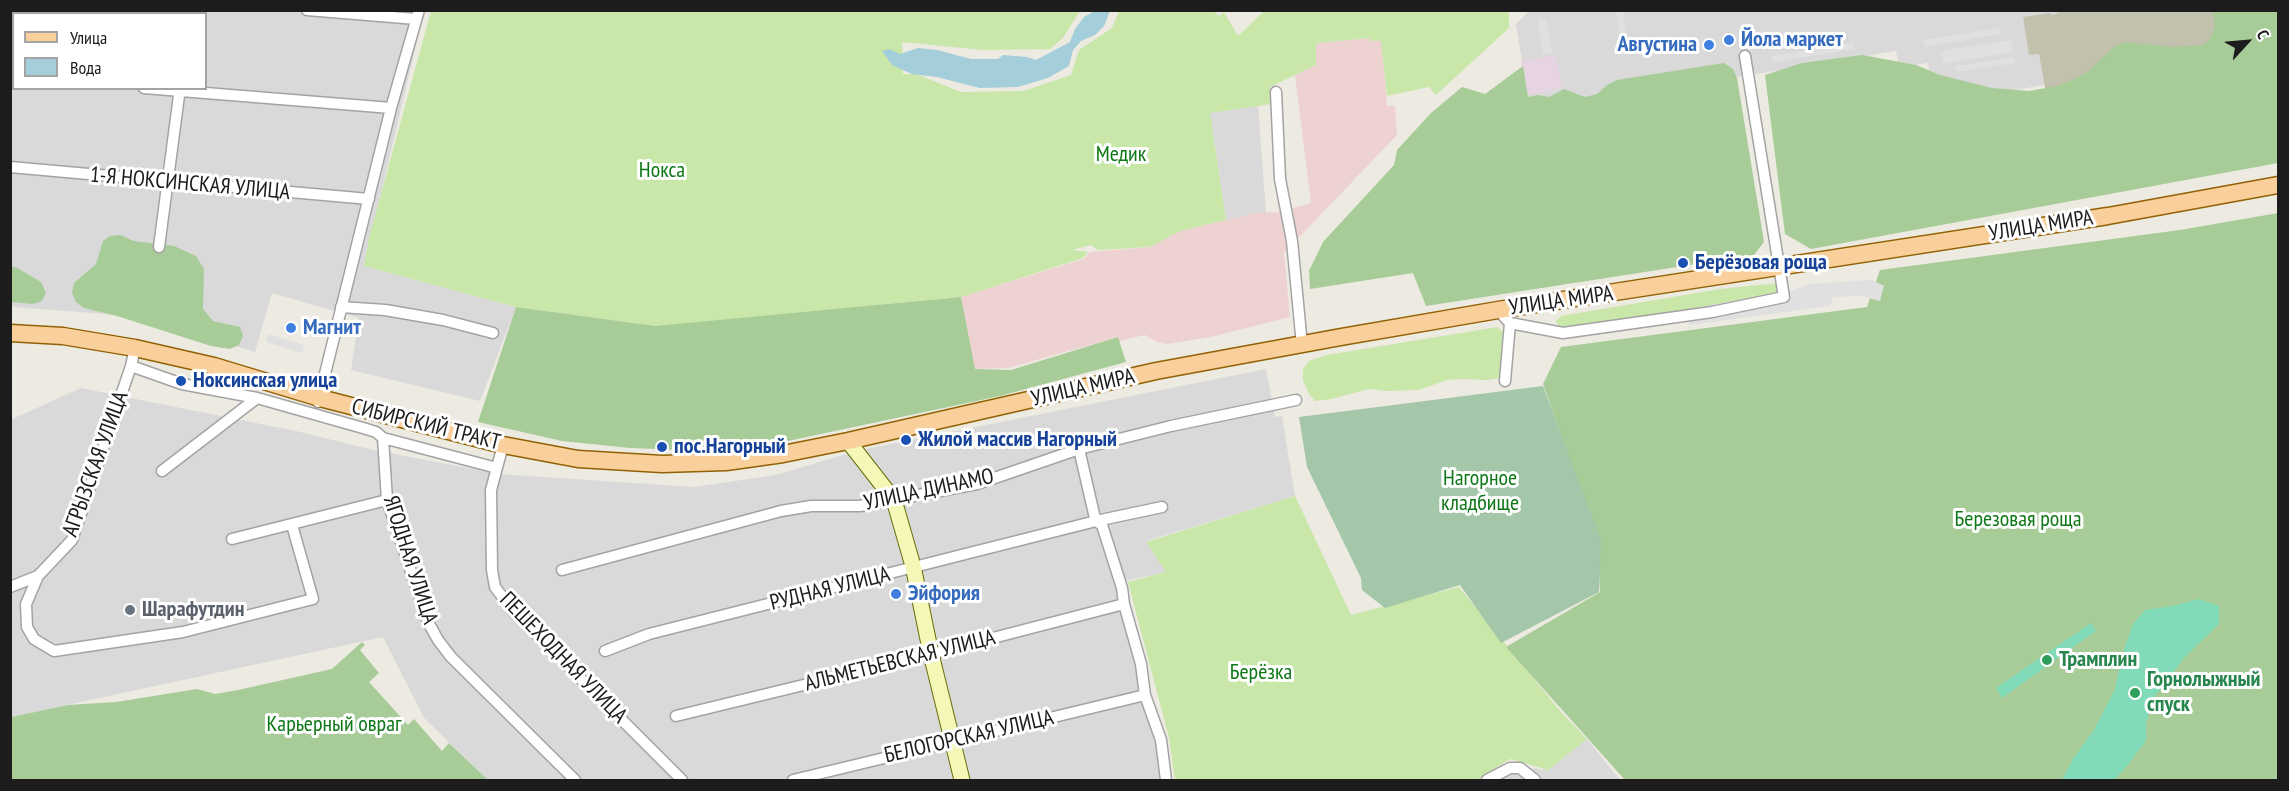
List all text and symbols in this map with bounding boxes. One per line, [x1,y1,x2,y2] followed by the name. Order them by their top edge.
[12,12,207,90] legend
[2217,12,2277,72] north arrow
[70,26,107,49] text: Улица
[2253,26,2274,42] text: С
[1741,27,1843,53] place label: Йола маркет
[1618,32,1697,58] place label: Августина
[1722,33,1736,47] marker: Йола маркет
[1702,38,1716,52] marker: Августина
[70,56,101,79] text: Вода
[1096,142,1146,168] park label: Медик
[639,158,685,184] park label: Нокса
[89,162,291,206] street label: 1-Я НОКСИНСКАЯ УЛИЦА
[1987,205,2095,247] street label: УЛИЦА МИРА
[1695,250,1827,276] place label: Берёзовая роща
[1676,256,1690,270] marker: Берёзовая роща
[1507,281,1615,321] street label: УЛИЦА МИРА
[303,315,361,341] place label: Магнит
[284,321,298,335] marker: Магнит
[1029,363,1137,413] street label: УЛИЦА МИРА
[193,368,337,394] place label: Ноксинская улица
[174,374,188,388] marker: Ноксинская улица
[57,388,135,540] street label: АГРЫЗСКАЯ УЛИЦА
[349,394,503,456] street label: СИБИРСКИЙ ТРАКТ
[918,427,1117,453] place label: Жилой массив Нагорный
[899,433,913,447] marker: Жилой массив Нагорный
[674,434,786,460] place label: пос.Нагорный
[655,440,669,454] marker: пос.Нагорный
[862,463,996,517] street label: УЛИЦА ДИНАМО
[1441,466,1519,518] park label: Нагорное кладбище
[377,493,443,627] street label: ЯГОДНАЯ УЛИЦА
[1955,507,2081,533] park label: Березовая роща
[767,561,893,617] street label: РУДНАЯ УЛИЦА
[908,581,980,607] place label: Эйфория
[494,587,632,729] street label: ПЕШЕХОДНАЯ УЛИЦА
[889,587,903,601] marker: Эйфория
[142,597,244,623] place label: Шарафутдин
[123,603,137,617] marker: Шарафутдин
[802,625,998,697] street label: АЛЬМЕТЬЕВСКАЯ УЛИЦА
[2059,647,2137,673] place label: Трамплин
[2040,653,2054,667] marker: Трамплин
[1230,660,1292,686] park label: Берёзка
[2147,667,2260,718] place label: Горнолыжный спуск
[2128,686,2142,700] marker: Горнолыжный спуск
[882,705,1056,769] street label: БЕЛОГОРСКАЯ УЛИЦА
[267,712,401,738] park label: Карьерный овраг

